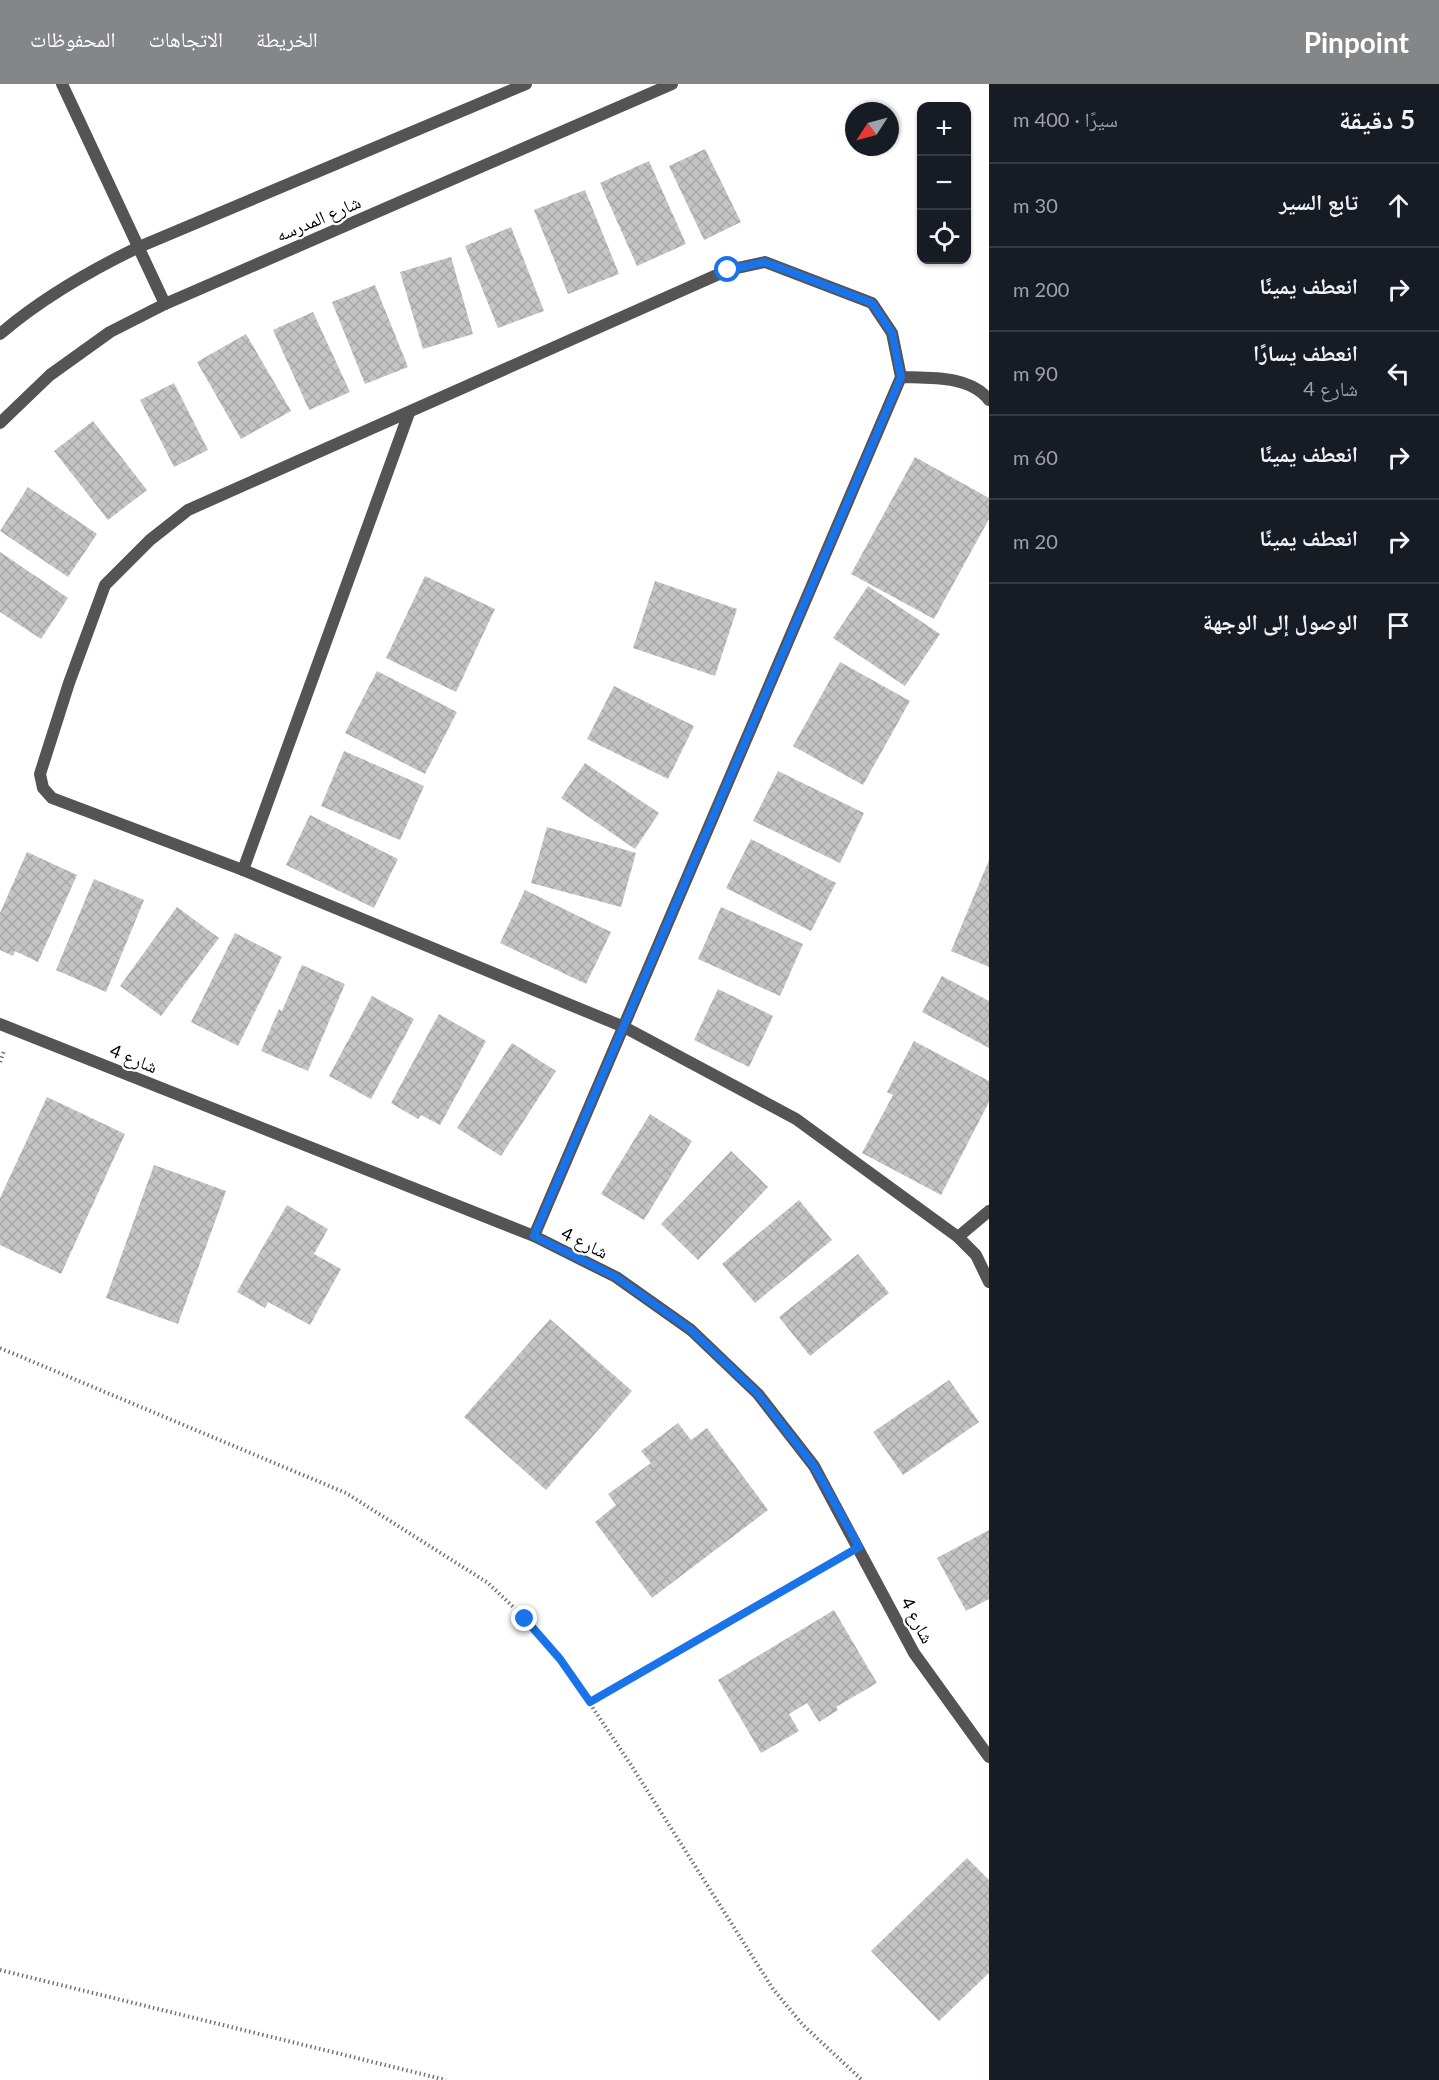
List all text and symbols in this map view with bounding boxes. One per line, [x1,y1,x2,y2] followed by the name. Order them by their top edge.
[1304,25,1409,59] text: Pinpoint
[30,26,115,51] text: المحفوظات
[148,26,223,51] text: الاتجاهات
[256,26,318,51] text: الخريطة
[845,102,899,156] north arrow
[917,102,971,264] map controls
[917,102,971,156] button: +
[1339,103,1415,135] text: 5 دقيقة
[1013,107,1118,131] text: سيرًا · 400 m
[917,156,971,210] button: −
[1279,188,1358,215] text: تابع السير
[1382,189,1415,222] icon: ahead
[272,190,364,247] street label: شارع المدرسه
[1013,193,1058,217] text: 30 m
[917,210,971,264] button: locate
[714,256,740,282] route start
[1259,272,1358,299] text: انعطف يمينًا
[1382,273,1415,306] icon: right
[1013,277,1069,301] text: 200 m
[1253,339,1358,366] text: انعطف يسارًا
[1382,357,1415,390] icon: left
[1013,361,1058,385] text: 90 m
[1303,376,1358,400] text: شارع 4
[1259,440,1358,467] text: انعطف يمينًا
[1382,441,1415,474] icon: right
[1013,445,1058,469] text: 60 m
[1259,524,1358,551] text: انعطف يمينًا
[1382,525,1415,558] icon: right
[1013,529,1058,553] text: 20 m
[1203,608,1358,635] text: الوصول إلى الوجهة
[1382,609,1415,642] icon: arrive
[107,1039,161,1078] street label: شارع 4
[558,1221,612,1264] street label: شارع 4
[896,1593,939,1647] street label: شارع 4
[511,1605,537,1631] route end

